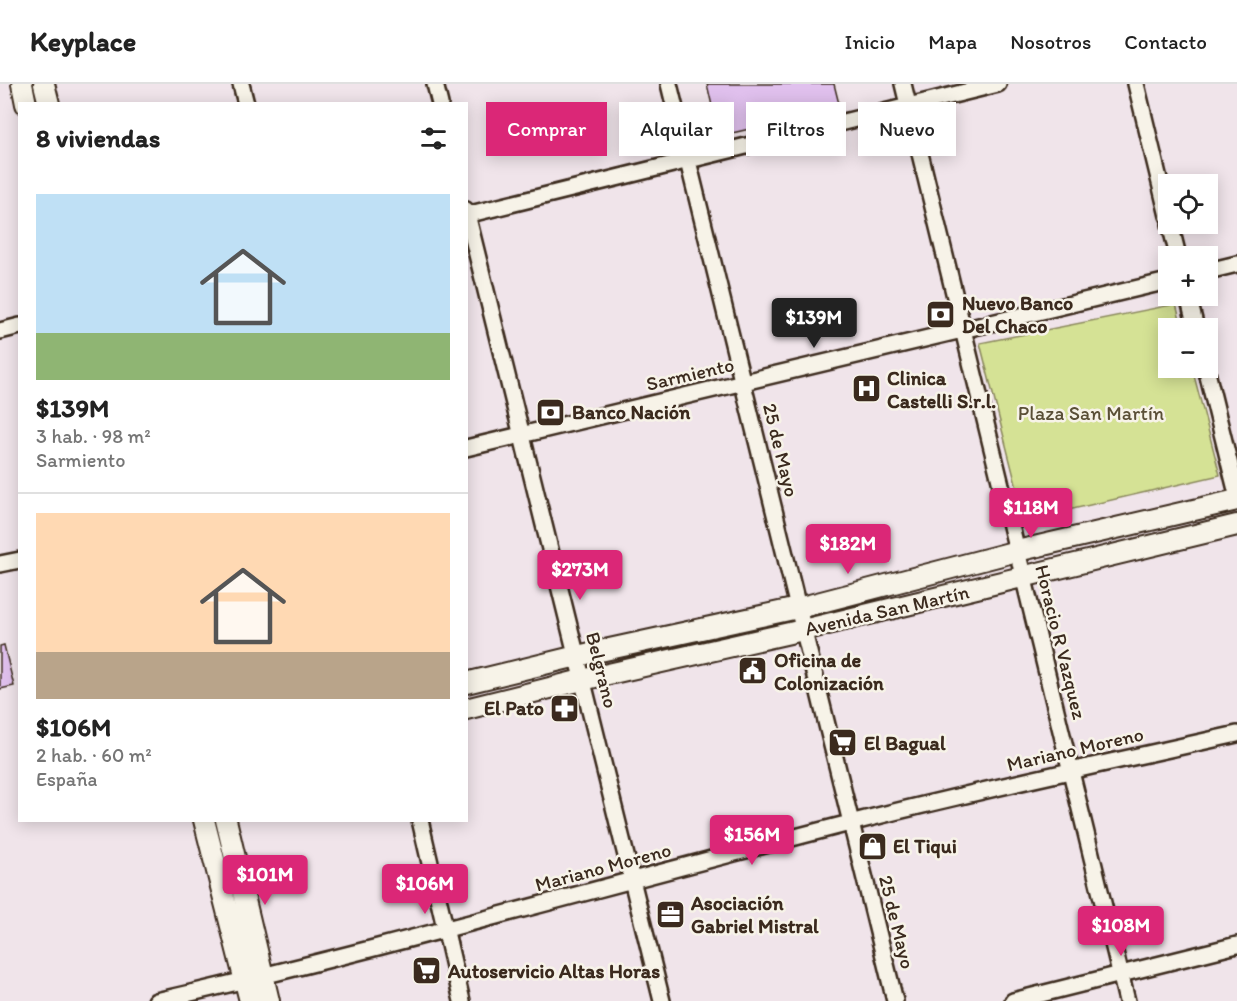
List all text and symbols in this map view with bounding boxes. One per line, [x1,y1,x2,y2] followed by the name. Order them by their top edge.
[30,24,136,58] text: Keyplace
[845,29,895,54] text: Inicio
[928,29,977,54] text: Mapa
[1010,29,1091,54] text: Nosotros
[1124,29,1207,54] text: Contacto
[486,102,607,156] chip: Comprar
[619,102,734,156] chip: Alquilar
[746,102,846,156] chip: Filtros
[858,102,956,156] chip: Nuevo
[36,122,160,154] text: 8 viviendas
[417,122,450,155] icon: filters
[1158,174,1218,378] map controls
[1158,174,1218,234] button: locate
[189,233,297,341] icon: home
[1158,246,1218,306] button: +
[962,291,1073,338] place label: Nuevo Banco Del Chaco
[772,298,856,349] pin: $139M
[925,298,957,330] bank icon: Nuevo Banco Del Chaco
[786,305,842,329] text: $139M
[1158,318,1218,378] button: −
[644,352,736,396] street label: Sarmiento
[887,366,996,413] place label: Clinica Castelli S.r.l.
[850,373,882,405] hospital icon: Clinica Castelli S.r.l.
[36,392,109,424] text: $139M
[535,396,567,428] bank icon: Banco Nación
[572,400,691,424] place label: Banco Nación
[758,401,804,499] street label: 25 de Mayo
[1018,401,1164,425] park label: Plaza San Martín
[36,424,151,448] text: 3 hab. · 98 m²
[36,448,126,472] text: Sarmiento
[989,488,1073,539] pin: $118M
[1003,495,1059,519] text: $118M
[806,524,890,575] pin: $182M
[820,531,876,555] text: $182M
[538,550,622,601] pin: $273M
[189,552,297,660] icon: home
[551,557,609,581] text: $273M
[1030,562,1092,722] street label: Horacio R Vazquez
[803,579,971,641] street label: Avenida San Martín
[581,629,623,711] street label: Belgrano
[774,648,884,695] place label: Oficina de Colonización
[737,655,769,687] public building icon: Oficina de Colonización
[549,692,581,724] pharmacy icon: El Pato
[484,696,544,720] place label: El Pato
[36,711,111,743] text: $106M
[1004,722,1146,776] street label: Mariano Moreno
[827,727,859,759] supermarket icon: El Bagual
[864,731,946,756] place label: El Bagual
[36,743,152,767] text: 2 hab. · 60 m²
[36,767,97,791] text: España
[710,815,794,866] pin: $156M
[724,822,780,846] text: $156M
[856,830,888,862] shop icon: El Tiqui
[893,834,957,859] place label: El Tiqui
[532,837,674,897] street label: Mariano Moreno
[223,855,307,906] pin: $101M
[237,862,293,886] text: $101M
[383,864,467,915] pin: $106M
[396,871,454,895] text: $106M
[874,873,920,971] street label: 25 de Mayo
[690,891,819,938] place label: Asociación Gabriel Mistral
[654,898,686,930] office icon: Asociación Gabriel Mistral
[1079,906,1163,957] pin: $108M
[1092,913,1150,937] text: $108M
[411,955,443,987] supermarket icon: Autoservicio Altas Horas
[447,959,660,983] place label: Autoservicio Altas Horas

